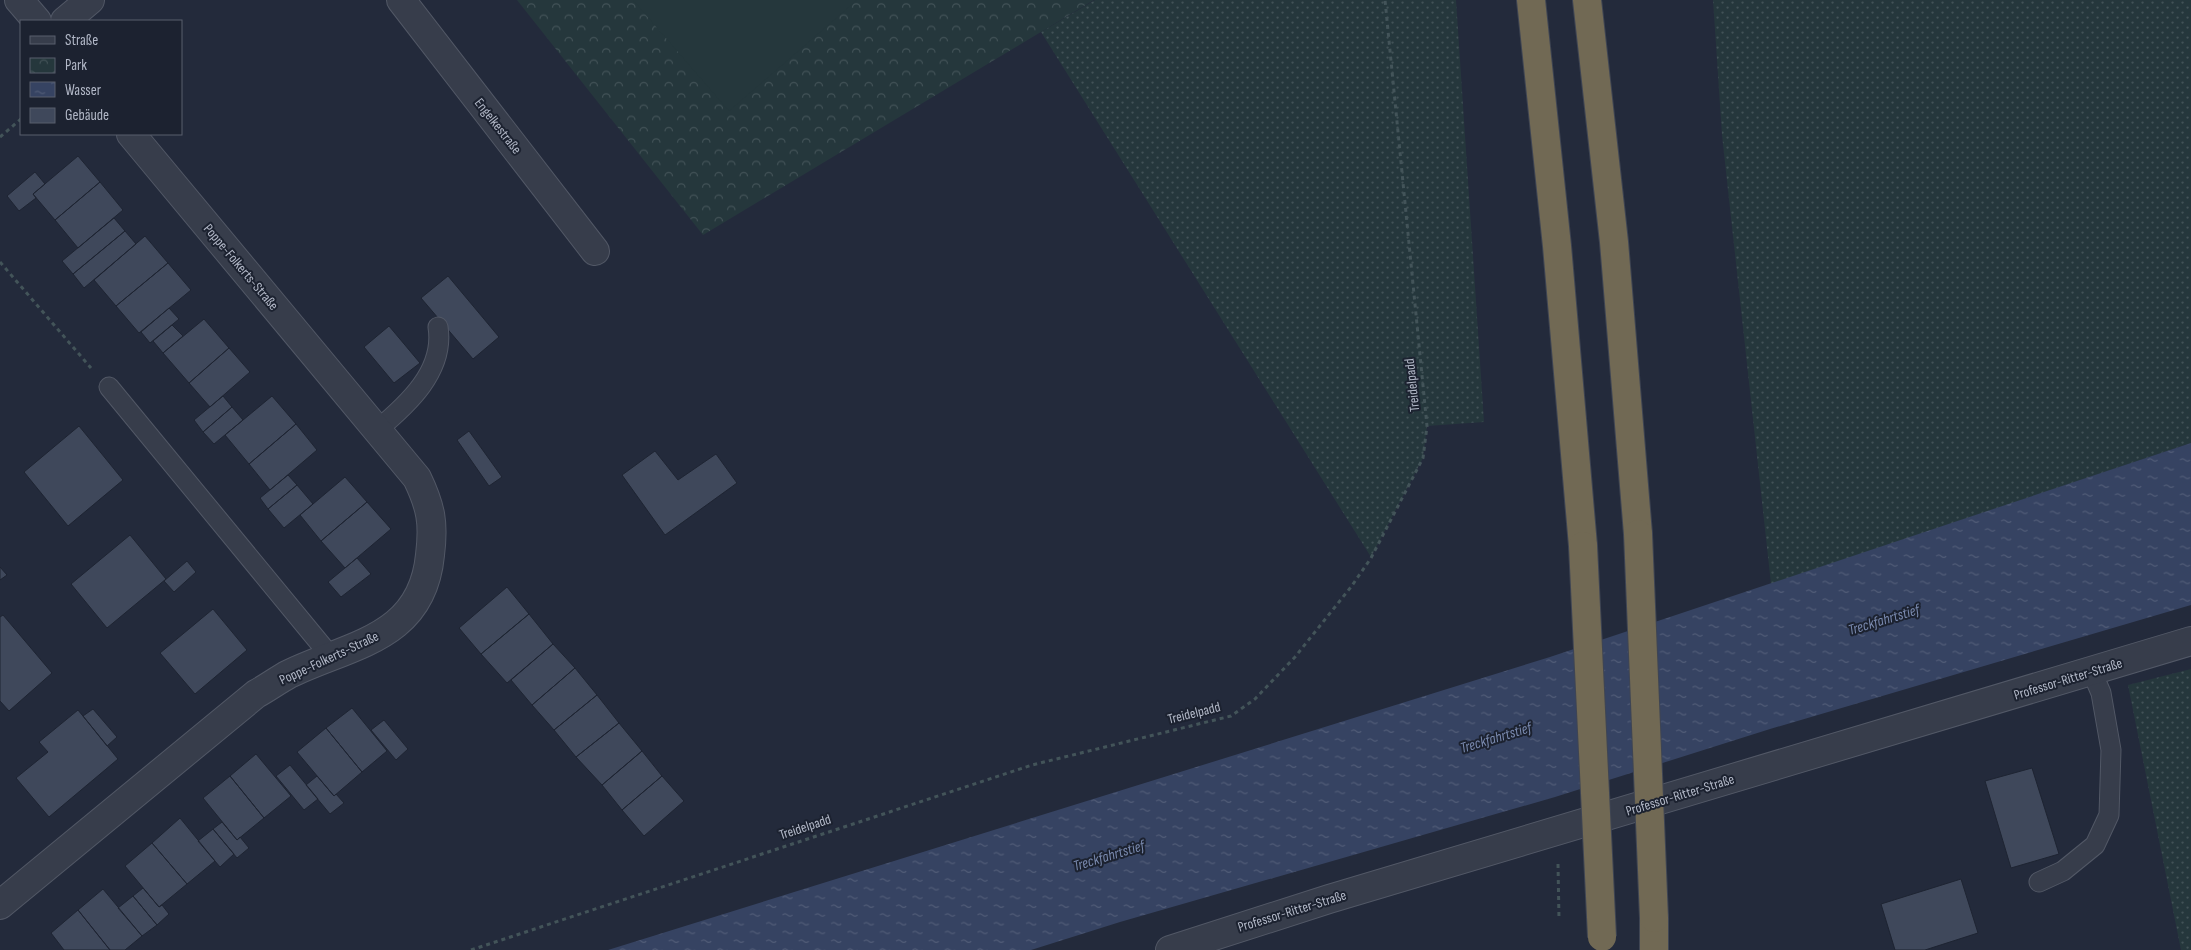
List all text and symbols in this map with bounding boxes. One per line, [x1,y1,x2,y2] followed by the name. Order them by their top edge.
[20,20,182,135] legend
[65,31,98,50] text: Straße
[65,56,87,75] text: Park
[65,81,102,100] text: Wasser
[471,95,525,157] street label: Engelkestraße
[65,106,109,125] text: Gebäude
[200,220,282,314] street label: Poppe-Folkerts-Straße
[1401,357,1423,413] street label: Treidelpadd
[1846,600,1924,640] water label: Treckfahrtstief
[277,628,381,688] street label: Poppe-Folkerts-Straße
[2012,654,2124,704] street label: Professor-Ritter-Straße
[1166,698,1222,728] street label: Treidelpadd
[1458,718,1536,758] water label: Treckfahrtstief
[1624,770,1736,820] street label: Professor-Ritter-Straße
[777,811,833,843] street label: Treidelpadd
[1071,836,1149,876] water label: Treckfahrtstief
[1236,886,1348,936] street label: Professor-Ritter-Straße

